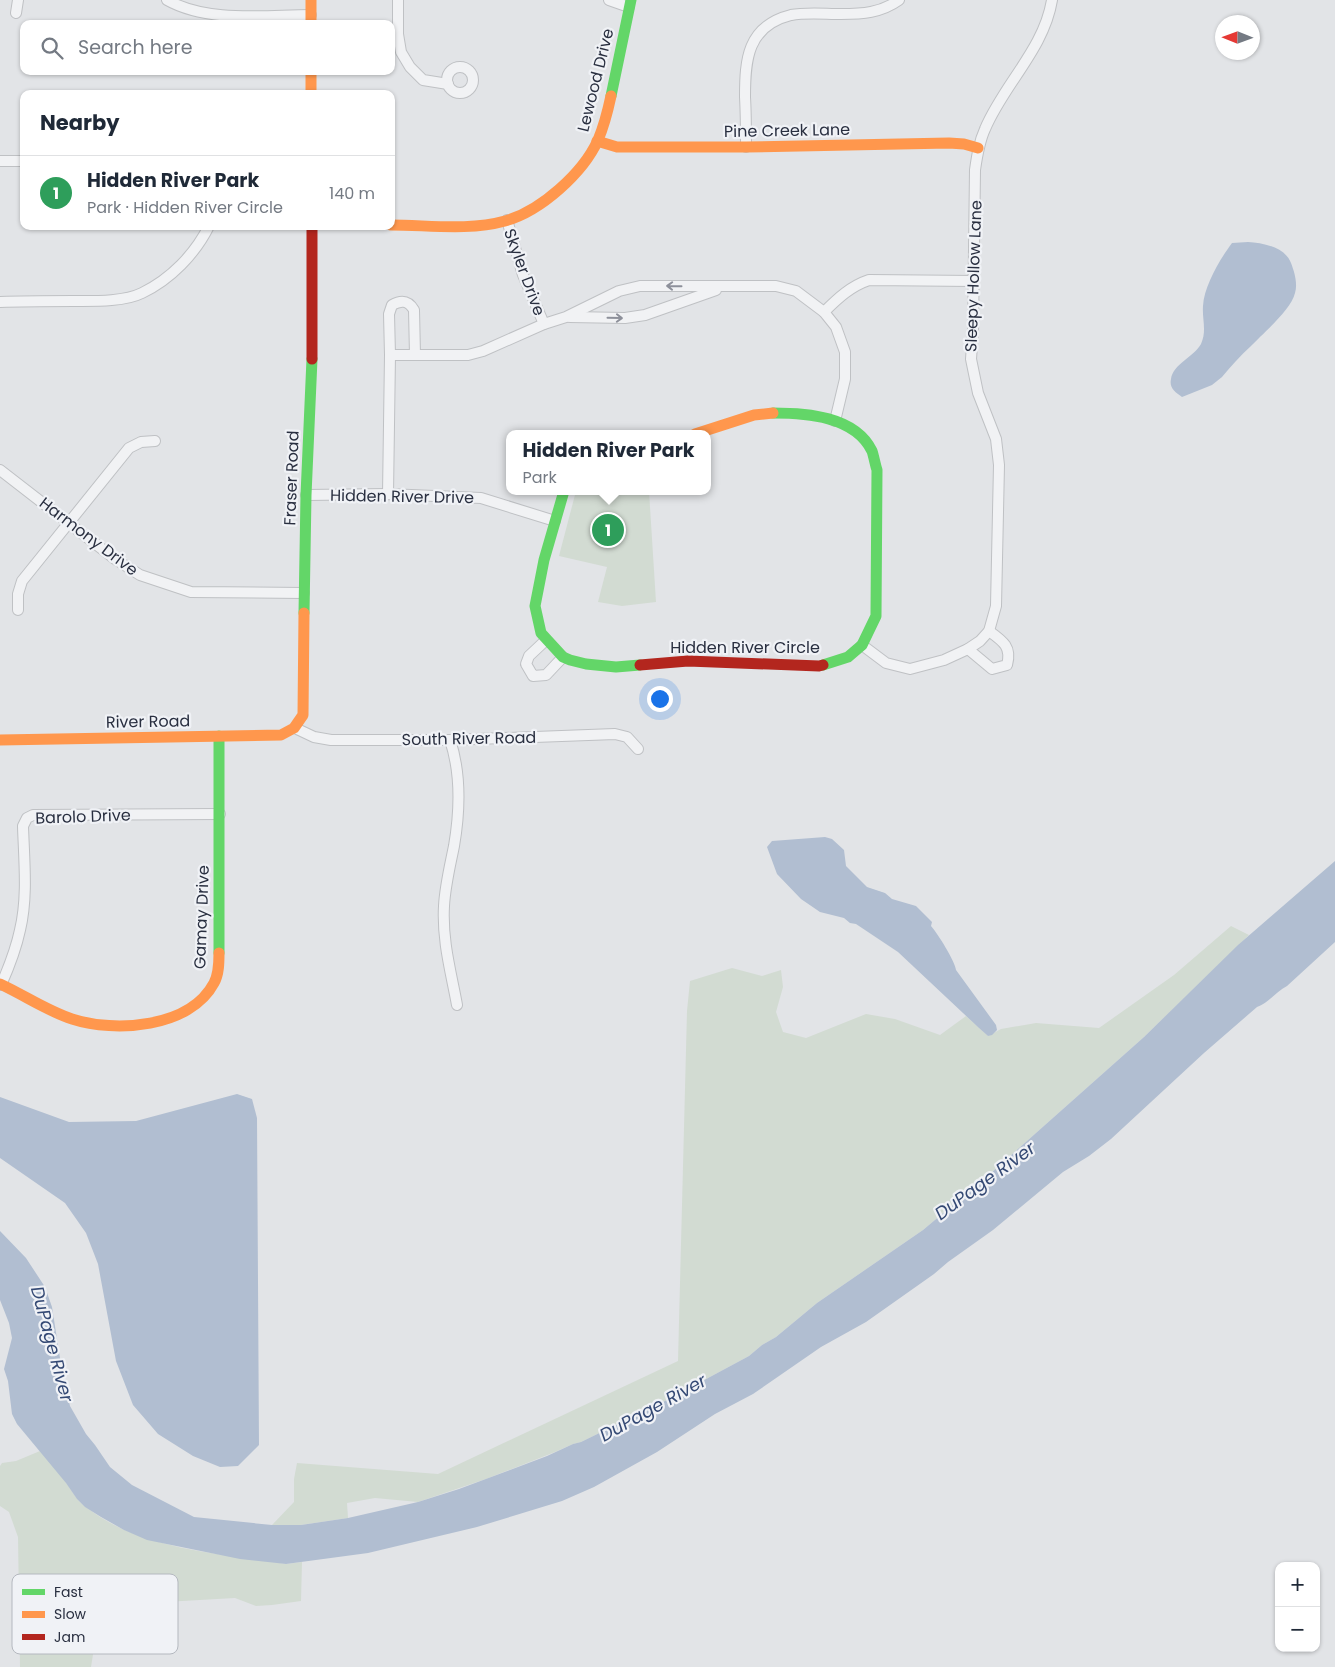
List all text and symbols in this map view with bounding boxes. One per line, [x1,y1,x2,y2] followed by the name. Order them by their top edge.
[1215,15,1260,60] north arrow
[20,20,395,75] search box
[572,26,619,134] street label: Lewood Drive
[38,34,66,62] icon: search
[78,34,192,61] text: Search here
[40,108,120,137] text: Nearby
[724,118,850,143] street label: Pine Creek Lane
[87,167,259,194] text: Hidden River Park
[53,182,59,205] text: 1
[329,182,375,205] text: 140 m
[87,196,283,219] text: Park · Hidden River Circle
[959,200,988,352] street label: Sleepy Hollow Lane
[498,226,551,319] street label: Skyler Drive
[667,282,683,291] one-way arrow
[606,313,623,323] one-way arrow
[278,430,305,526] street label: Fraser Road
[506,430,711,495] popup
[522,437,695,464] text: Hidden River Park
[522,466,557,489] text: Park
[330,484,474,509] street label: Hidden River Drive
[35,492,143,581] street label: Harmony Drive
[592,511,624,549] pin: 1
[670,636,820,659] street label: Hidden River Circle
[647,686,673,712] your location
[106,709,190,734] street label: River Road
[402,726,537,751] street label: South River Road
[35,803,131,830] street label: Barolo Drive
[188,865,215,969] street label: Gamay Drive
[929,1135,1041,1226] water label: DuPage River
[25,1283,80,1406] water label: DuPage River
[595,1367,712,1447] water label: DuPage River
[1275,1562,1320,1652] map controls
[1275,1562,1320,1607] button: +
[12,1574,178,1654] legend
[54,1582,83,1602] text: Fast
[54,1604,87,1624] text: Slow
[1275,1607,1320,1652] button: −
[54,1627,85,1647] text: Jam

